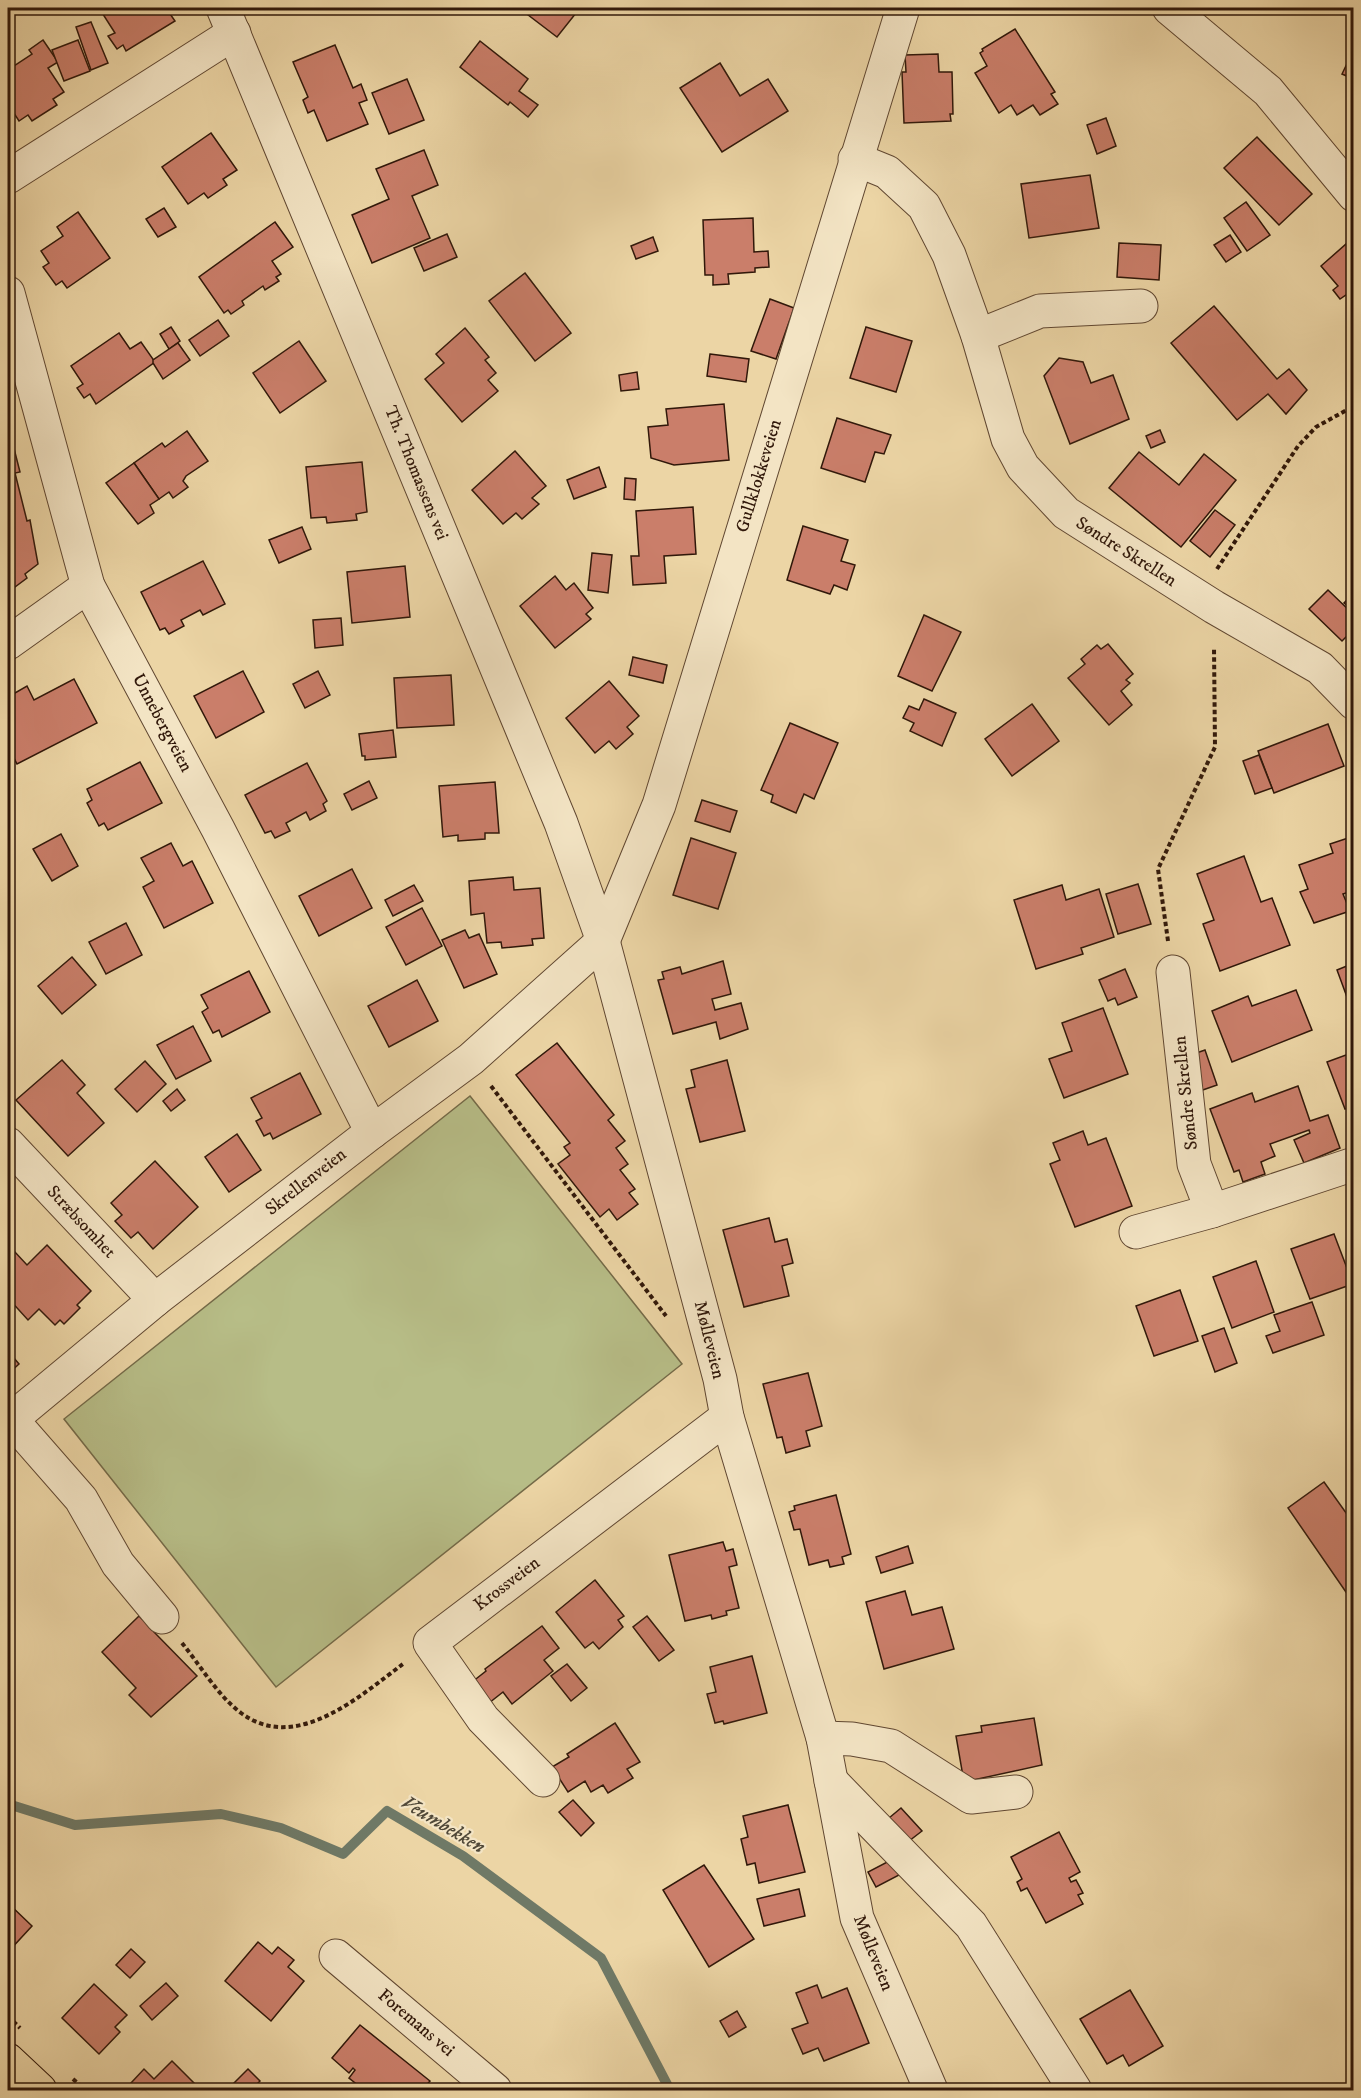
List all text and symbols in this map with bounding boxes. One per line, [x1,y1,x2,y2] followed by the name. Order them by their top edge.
[379,403,453,543] street label: Th. Thomassens vei
[731,416,787,535] street label: Gullklokkeveien
[1072,512,1181,592] street label: Søndre Skrellen
[127,670,197,777] street label: Unnebergveien
[1169,1034,1203,1151] street label: Søndre Skrellen
[261,1143,351,1220] street label: Skrellenveien
[42,1181,120,1263] street label: Stræbsomhet
[689,1299,729,1382] street label: Mølleveien
[470,1552,545,1616] street label: Krossveien
[396,1790,490,1860] water label: Veumbekken
[848,1912,898,1995] street label: Mølleveien
[373,1984,459,2062] street label: Foremans vei

